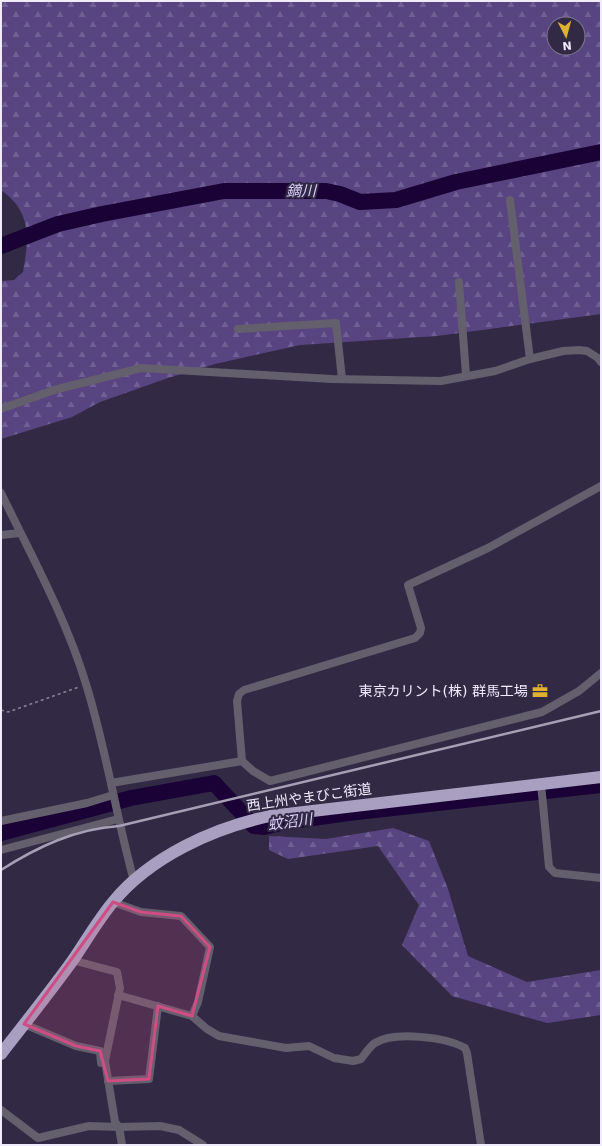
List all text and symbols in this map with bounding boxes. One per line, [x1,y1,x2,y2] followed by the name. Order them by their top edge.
[546,16,586,56] north arrow
[562,39,572,52] text: N
[286,182,318,200] water label: 鏑川
[531,682,549,700] office icon: 東京カリント(株) 群馬工場
[359,683,528,699] place label: 東京カリント(株) 群馬工場
[245,780,373,814] street label: 西上州やまびこ街道
[266,810,316,834] water label: 蚊沼川

